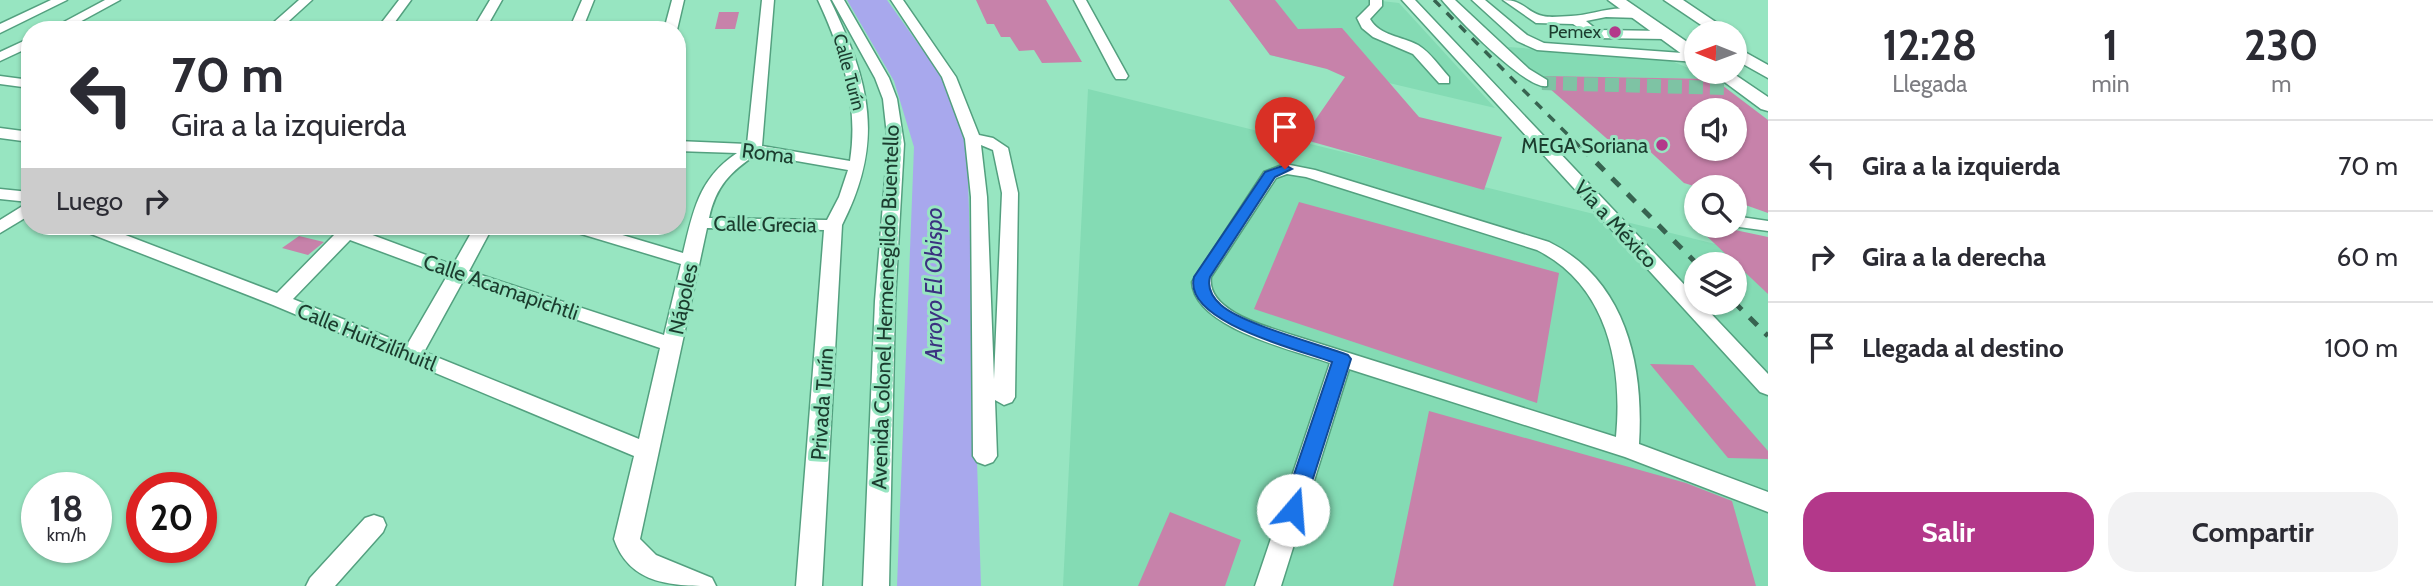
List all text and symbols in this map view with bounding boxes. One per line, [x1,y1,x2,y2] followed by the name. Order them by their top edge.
[1882,19,1977,71] text: 12:28
[2103,19,2118,71] text: 1
[2244,19,2319,71] text: 230
[1548,21,1601,43] place label: Pemex
[1684,21,1746,84] north arrow
[1684,21,1747,315] map controls
[1607,24,1623,40] marker: Pemex
[828,31,870,113] street label: Calle Turín
[171,45,284,104] text: 70 m
[56,49,147,140] icon: left
[1892,70,1967,98] text: Llegada
[2092,70,2130,98] text: min
[2271,70,2291,98] text: m
[1255,97,1315,169] pin
[1684,98,1747,161] button: sound
[171,105,406,144] text: Gira a la izquierda
[1266,108,1304,146] icon: arrive
[866,124,904,490] street label: Avenida Colonel Hermenegildo Buentello
[1521,133,1648,158] place label: MEGA Soriana
[741,137,795,169] street label: Roma
[1654,137,1670,153] marker: MEGA Soriana
[1803,147,1841,185] icon: left
[1862,150,2060,182] text: Gira a la izquierda
[2338,150,2398,182] text: 70 m
[1569,175,1663,273] street label: Vía a México
[1684,175,1747,238] button: search
[137,182,175,220] icon: right
[56,185,123,217] text: Luego
[920,207,948,362] water label: Arroyo El Obispo
[713,211,817,237] street label: Calle Grecia
[1803,238,1841,276] icon: right
[1862,241,2046,273] text: Gira a la derecha
[2336,241,2398,273] text: 60 m
[420,249,582,325] street label: Calle Acamapichtli
[1684,252,1747,315] button: layers
[663,261,703,337] street label: Nápoles
[294,298,440,376] street label: Calle Huitzilíhuitl
[1803,329,1841,367] icon: arrive
[1862,332,2064,364] text: Llegada al destino
[2325,332,2398,364] text: 100 m
[806,347,838,461] street label: Privada Turín
[126,472,217,563] speed limit sign: 20
[1256,473,1330,547] position arrow
[49,487,84,530] text: 18
[1803,492,2094,572] button: Salir
[2108,492,2398,572] button: Compartir
[47,524,86,546] text: km/h

